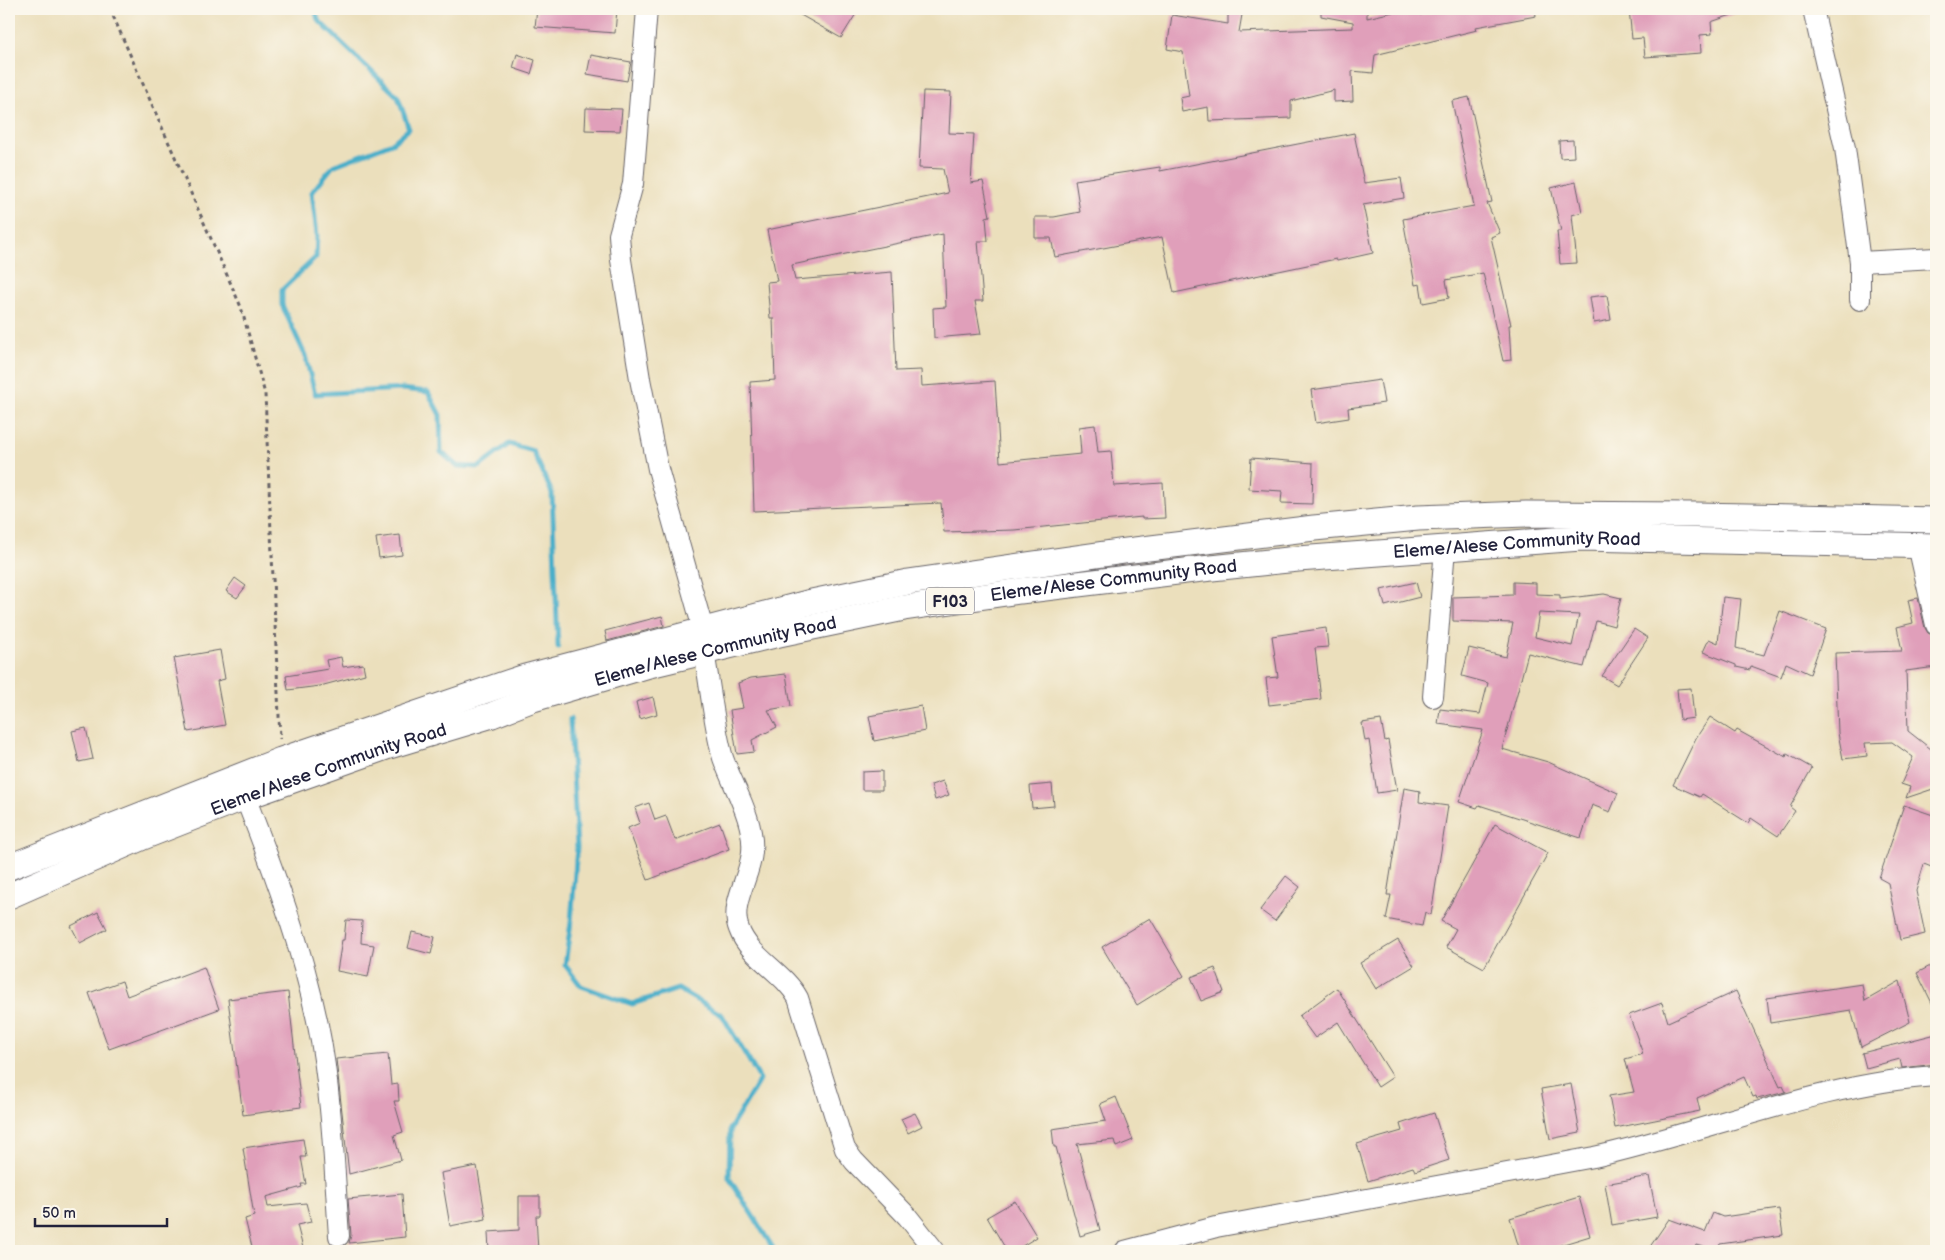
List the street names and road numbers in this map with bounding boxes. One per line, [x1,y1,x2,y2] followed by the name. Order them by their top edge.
[1392,528,1641,563] street label: Eleme/Alese Community Road
[989,555,1238,606] street label: Eleme/Alese Community Road
[926,588,974,614] road number: F103
[592,612,838,691] street label: Eleme/Alese Community Road
[208,719,449,820] street label: Eleme/Alese Community Road

